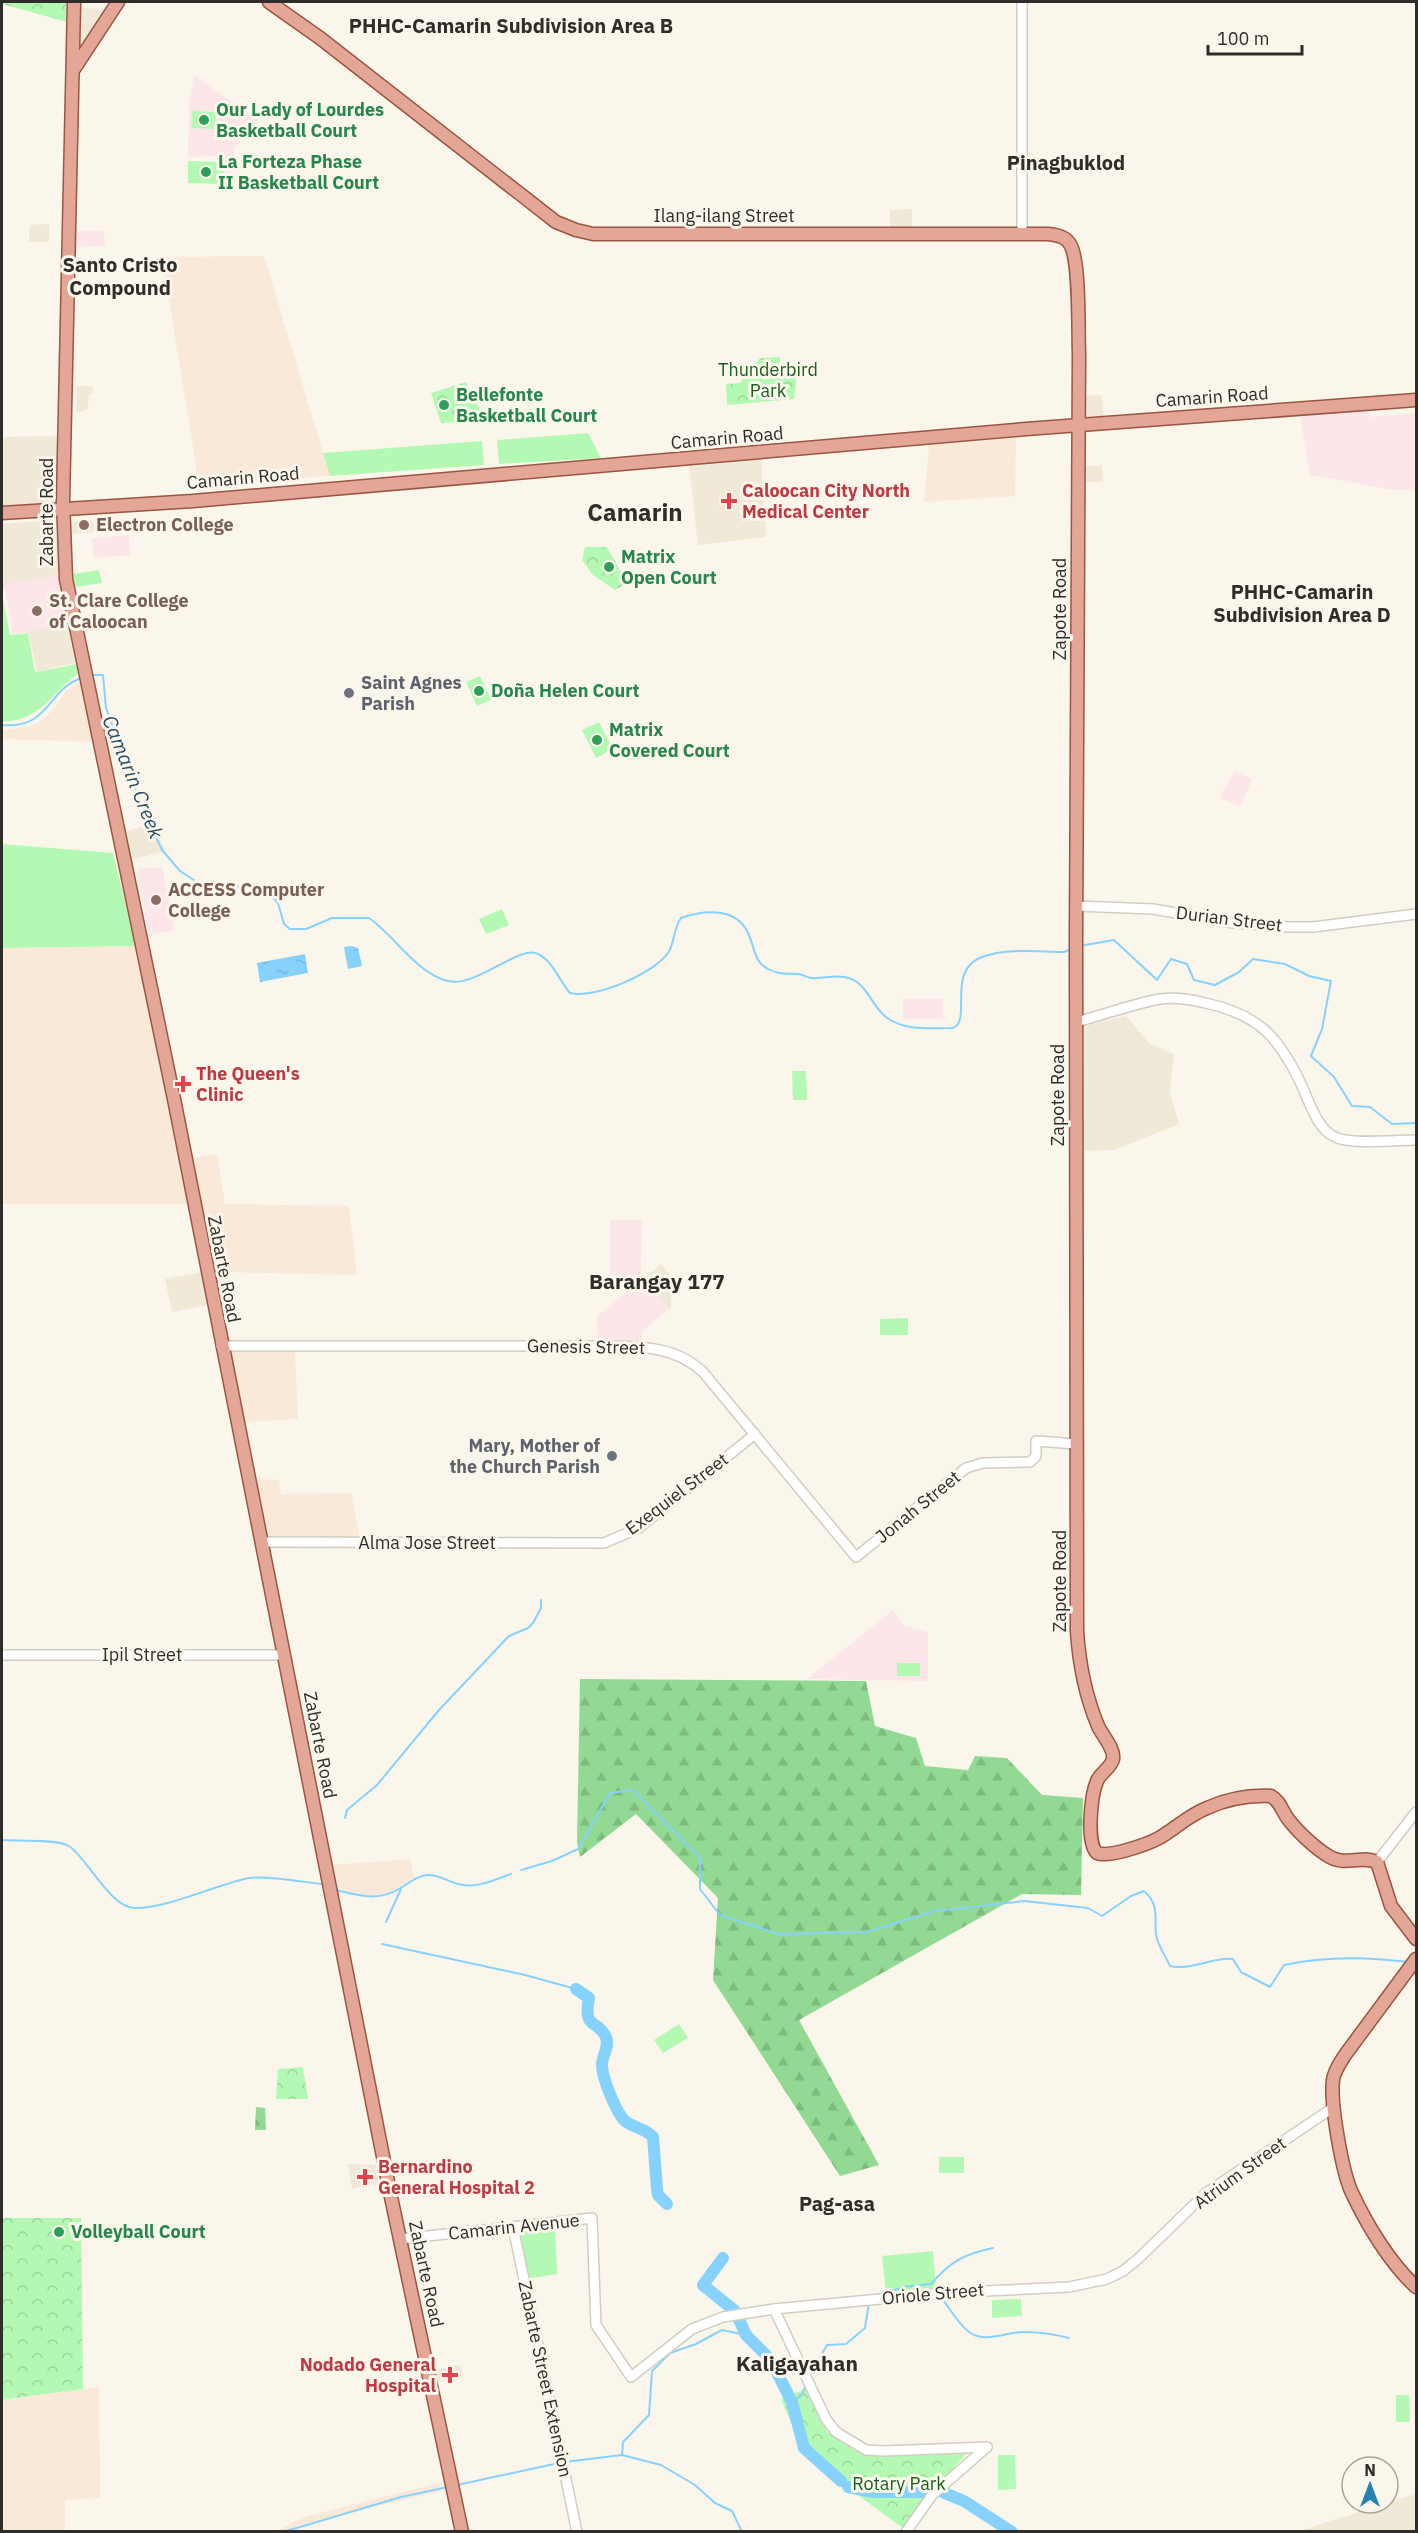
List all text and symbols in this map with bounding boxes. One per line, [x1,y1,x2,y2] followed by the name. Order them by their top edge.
[349,12,673,39] district label: PHHC-Camarin Subdivision Area B
[1208,18,1302,56] scale bar
[1217,27,1269,50] text: 100 m
[216,98,384,142] place label: Our Lady of Lourdes Basketball Court
[197,113,211,127] marker: Our Lady of Lourdes Basketball Court
[1007,149,1125,176] district label: Pinagbuklod
[218,150,379,194] place label: La Forteza Phase II Basketball Court
[199,165,213,179] marker: La Forteza Phase II Basketball Court
[654,204,794,227] street label: Ilang-ilang Street
[63,251,177,301] district label: Santo Cristo Compound
[718,358,818,402] park label: Thunderbird Park
[1155,381,1269,412] street label: Camarin Road
[456,383,597,427] place label: Bellefonte Basketball Court
[437,398,451,412] marker: Bellefonte Basketball Court
[670,421,784,454] street label: Camarin Road
[35,458,58,566] street label: Zabarte Road
[186,461,300,494] street label: Camarin Road
[742,479,910,523] place label: Caloocan City North Medical Center
[720,492,738,510] marker: Caloocan City North Medical Center
[587,496,683,528] district label: Camarin
[96,513,234,536] place label: Electron College
[77,518,91,532] marker: Electron College
[621,545,717,589] place label: Matrix Open Court
[1048,558,1071,660] street label: Zapote Road
[602,560,616,574] marker: Matrix Open Court
[1213,578,1391,628] district label: PHHC-Camarin Subdivision Area D
[49,589,189,633] place label: St. Clare College of Caloocan
[30,604,44,618] marker: St. Clare College of Caloocan
[361,671,462,715] place label: Saint Agnes Parish
[491,679,640,702] place label: Doña Helen Court
[472,684,486,698] marker: Doña Helen Court
[342,686,356,700] marker: Saint Agnes Parish
[96,711,171,843] water label: Camarin Creek
[609,718,730,762] place label: Matrix Covered Court
[590,733,604,747] marker: Matrix Covered Court
[168,878,324,922] place label: ACCESS Computer College
[149,893,163,907] marker: ACCESS Computer College
[1175,901,1284,936] street label: Durian Street
[1046,1044,1069,1146] street label: Zapote Road
[196,1062,300,1106] place label: The Queen's Clinic
[174,1075,192,1093] marker: The Queen's Clinic
[203,1213,246,1324] street label: Zabarte Road
[589,1267,725,1295] district label: Barangay 177
[527,1334,645,1359] street label: Genesis Street
[449,1434,600,1478] place label: Mary, Mother of the Church Parish
[621,1447,733,1540] street label: Exequiel Street
[605,1449,619,1463] marker: Mary, Mother of the Church Parish
[870,1465,965,1548] street label: Jonah Street
[1048,1530,1071,1632] street label: Zapote Road
[358,1531,496,1554] street label: Alma Jose Street
[102,1643,182,1666] street label: Ipil Street
[299,1689,342,1800] street label: Zabarte Road
[1189,2131,1290,2214] street label: Atrium Street
[378,2155,535,2199] place label: Bernardino General Hospital 2
[356,2168,374,2186] marker: Bernardino General Hospital 2
[799,2190,875,2217] district label: Pag-asa
[447,2208,581,2245] street label: Camarin Avenue
[404,2218,449,2329] street label: Zabarte Road
[71,2220,206,2243] place label: Volleyball Court
[52,2225,66,2239] marker: Volleyball Court
[881,2278,985,2309] street label: Oriole Street
[513,2279,578,2479] street label: Zabarte Street Extension
[736,2349,858,2377] district label: Kaligayahan
[300,2353,437,2397] place label: Nodado General Hospital
[441,2366,459,2384] marker: Nodado General Hospital
[1340,2455,1400,2515] north arrow
[1364,2460,1376,2480] text: N
[852,2472,946,2495] park label: Rotary Park

